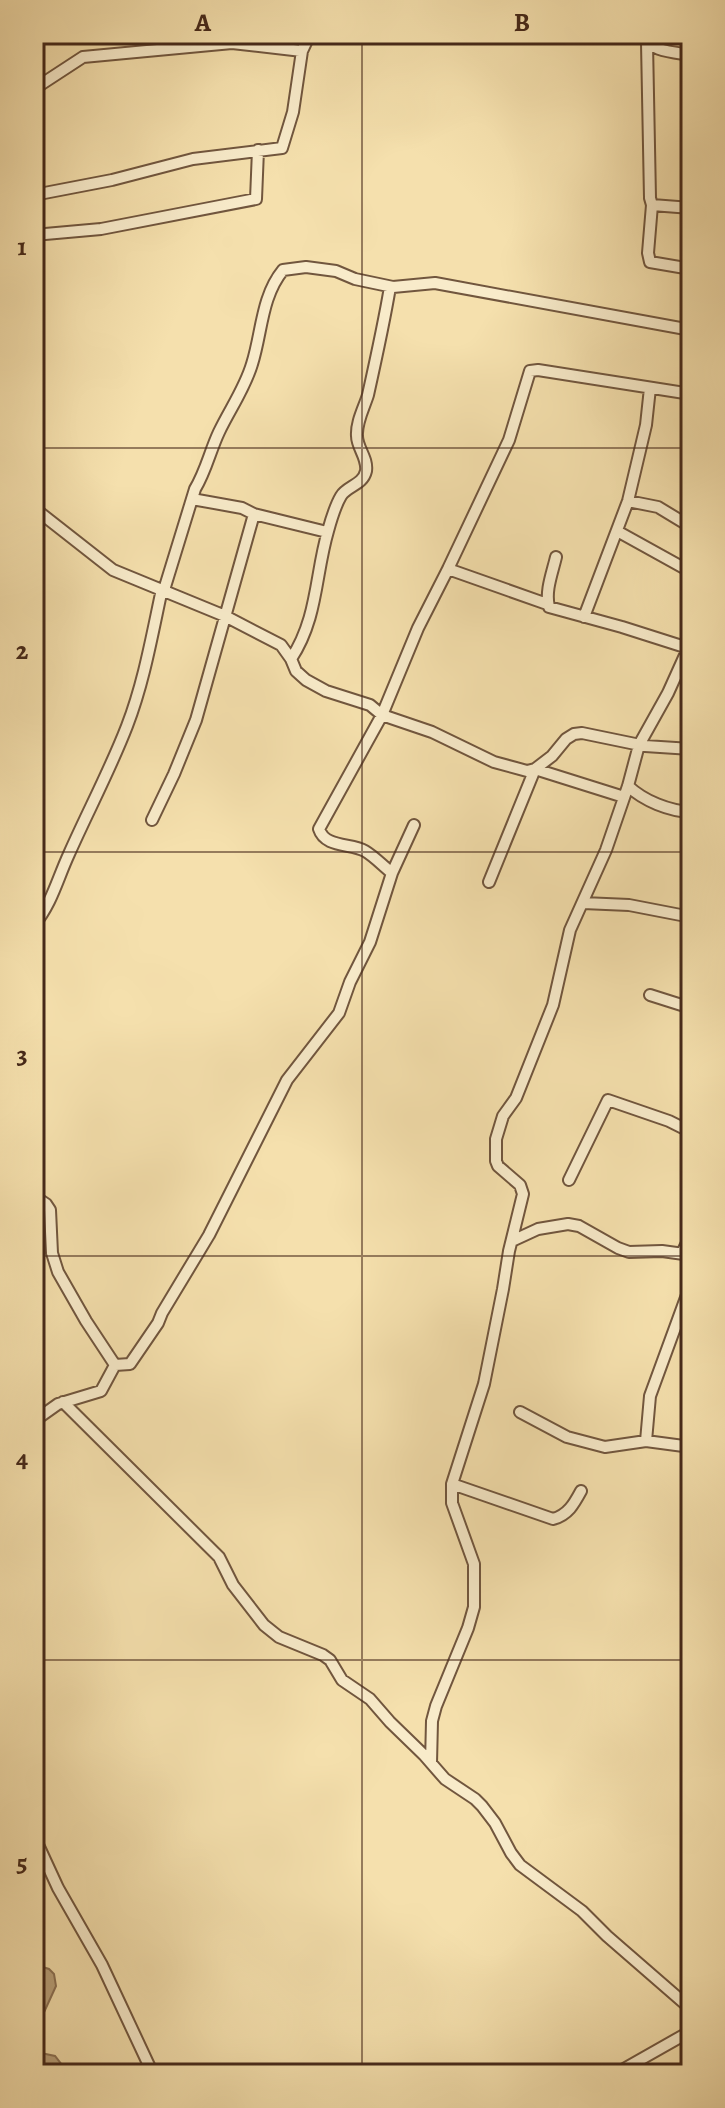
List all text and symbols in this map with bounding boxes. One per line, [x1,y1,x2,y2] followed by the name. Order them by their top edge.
[194,5,212,40] text: A
[514,5,530,40] text: B
[17,229,27,264] text: 1
[16,633,29,668] text: 2
[16,1037,28,1072] text: 3
[16,1441,28,1476] text: 4
[16,1845,28,1880] text: 5

